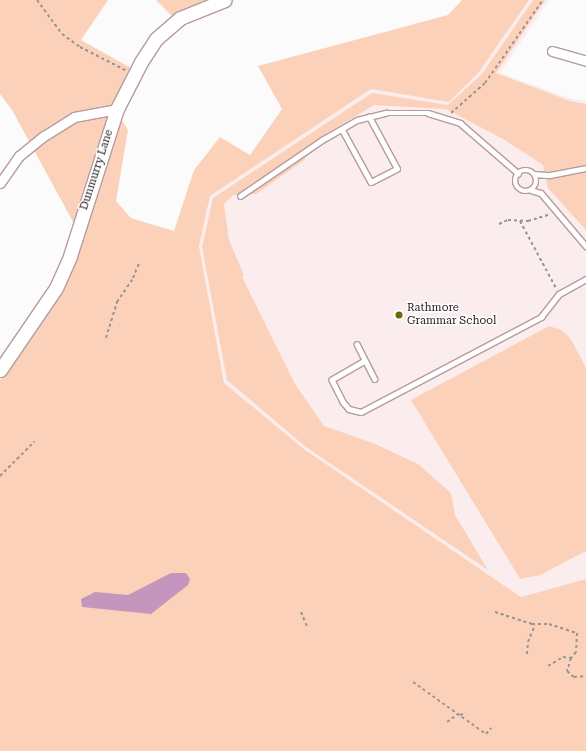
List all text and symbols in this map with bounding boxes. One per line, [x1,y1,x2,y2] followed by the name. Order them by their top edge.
[78,128,116,212] street label: Dunmurry Lane
[407,302,496,328] place label: Rathmore Grammar School
[394,310,404,320] marker: Rathmore Grammar School

